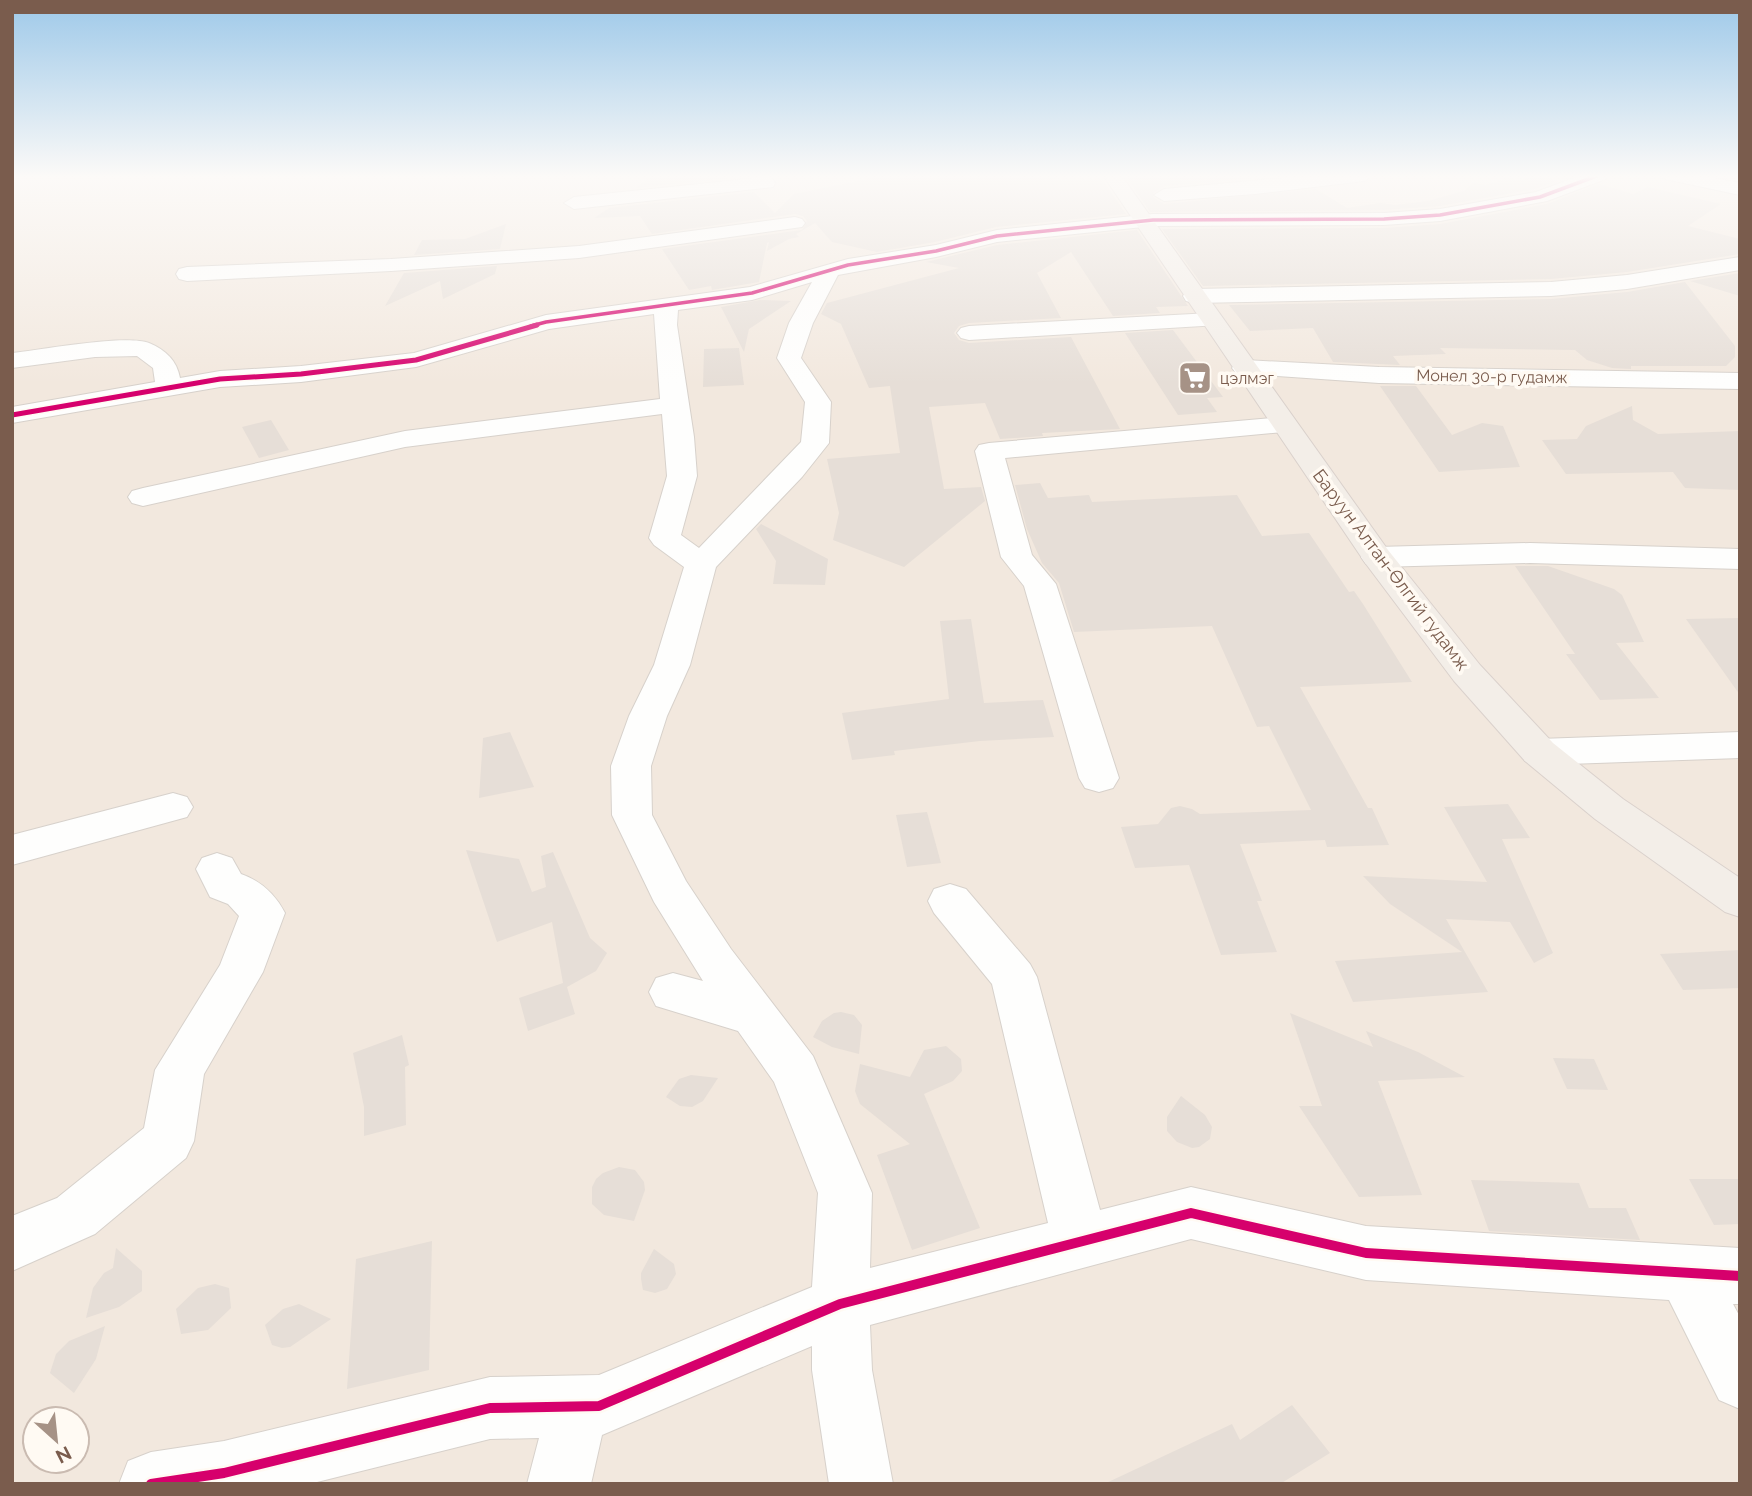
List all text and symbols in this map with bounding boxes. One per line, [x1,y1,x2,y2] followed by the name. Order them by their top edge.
[1176,359,1214,397] supermarket icon: цэлмэг
[1416,366,1568,387] street label: Монел 30-р гудамж
[1220,369,1274,388] place label: цэлмэг
[1309,465,1474,674] street label: Баруун Алтан-Өлгий гудамж
[21,1405,91,1475] north arrow
[52,1442,75,1468] text: N

